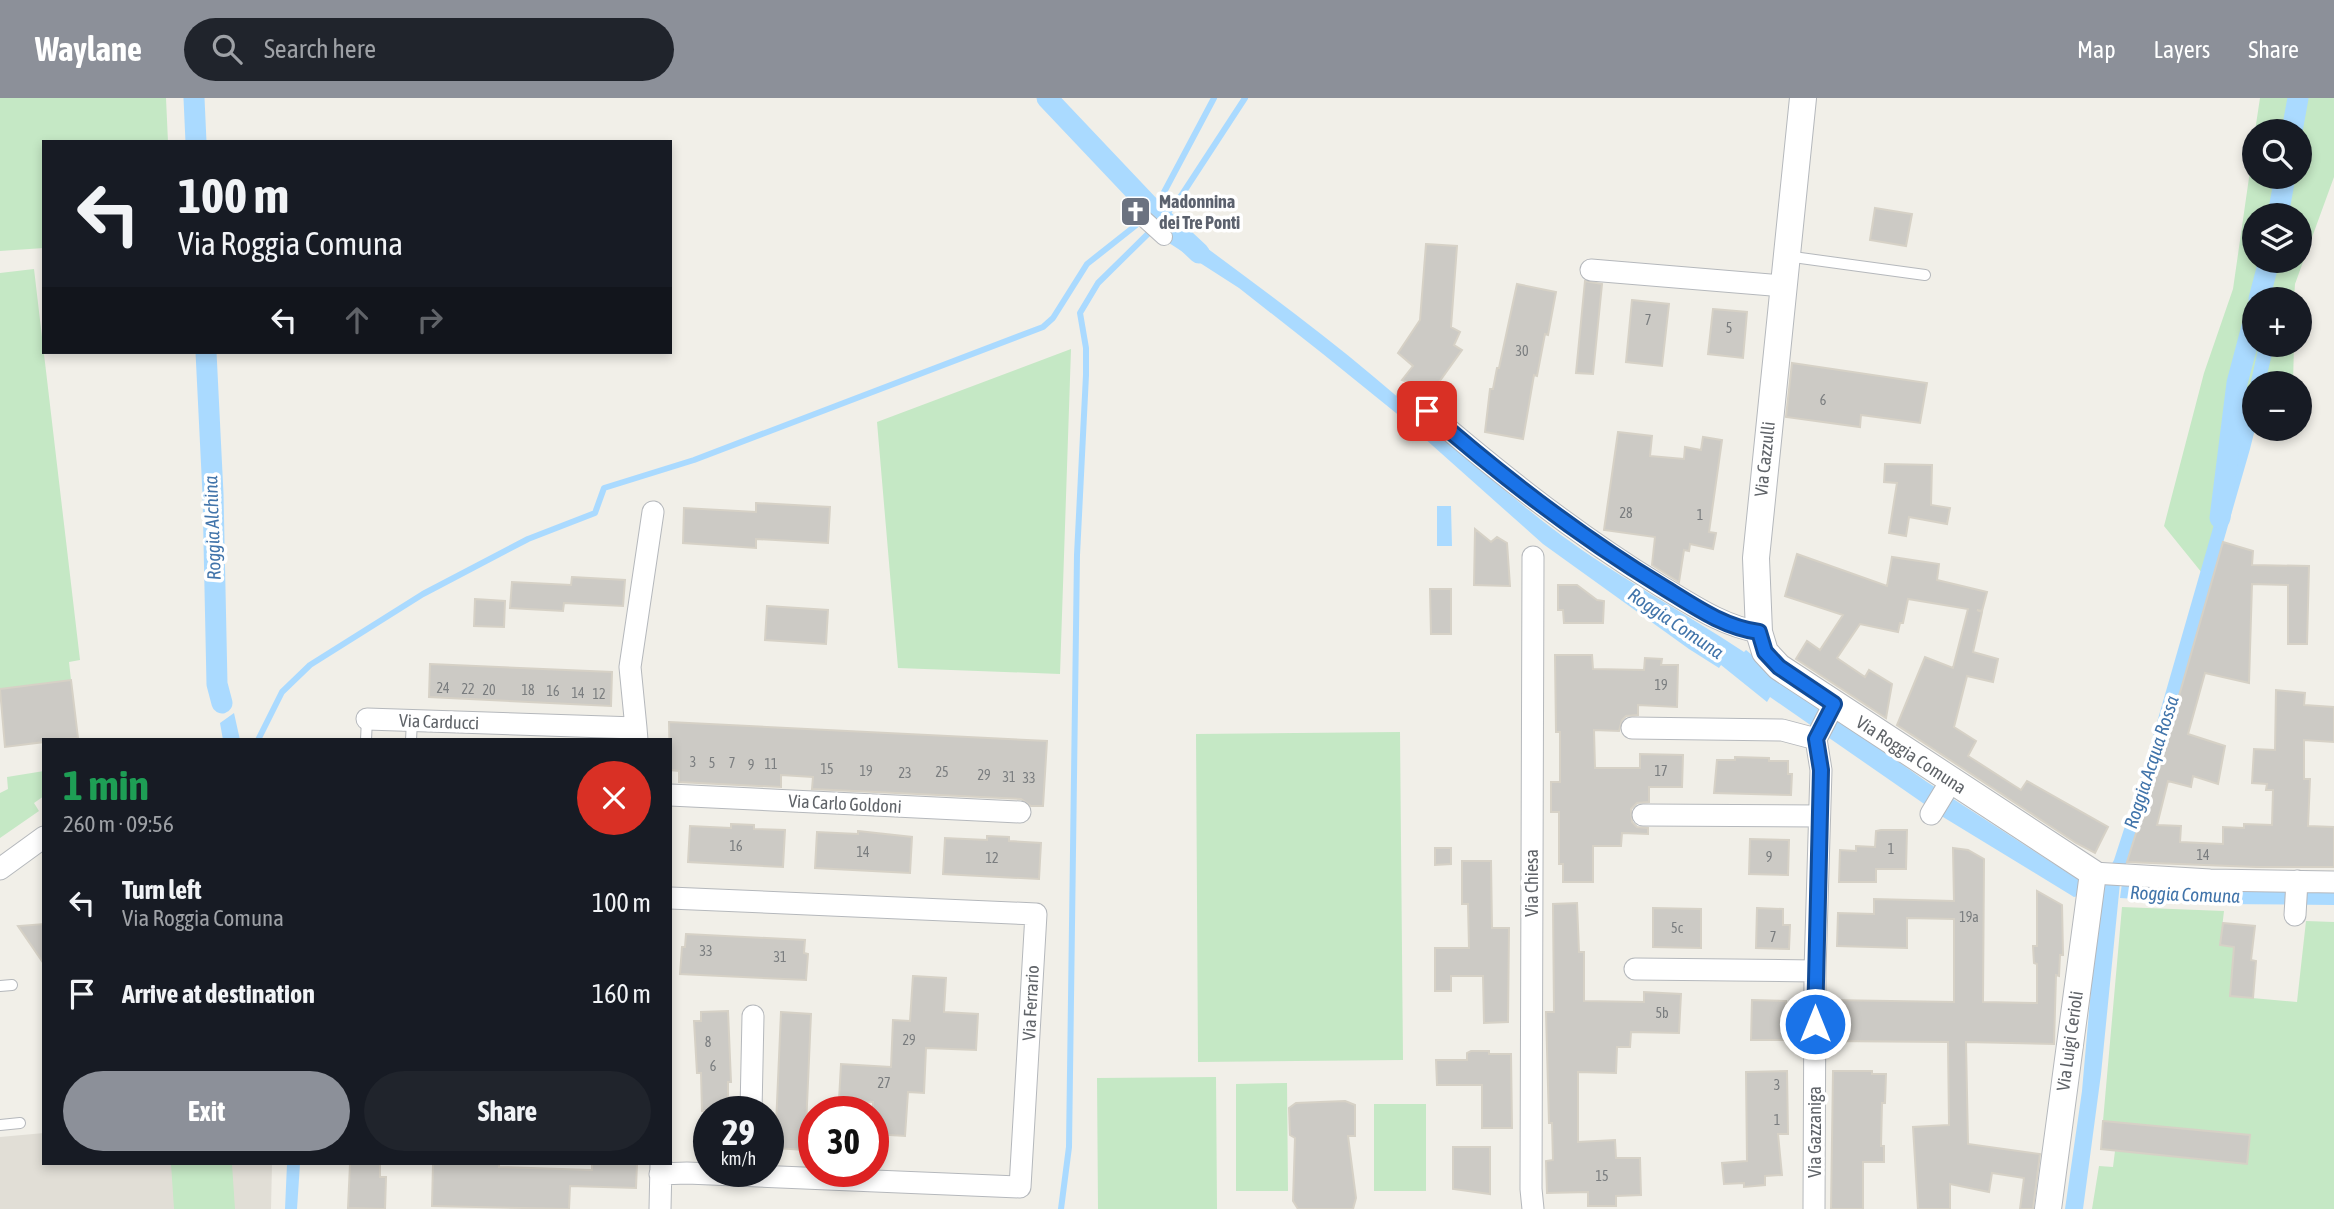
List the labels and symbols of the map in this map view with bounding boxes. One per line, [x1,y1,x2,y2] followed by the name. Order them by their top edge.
[1159,191,1240,233] place label: Madonnina dei Tre Ponti
[1119,195,1153,229] church icon: Madonnina dei Tre Ponti
[1645,312,1651,328] house number: 7
[1726,320,1732,336] house number: 5
[1515,343,1529,359] house number: 30
[1397,381,1457,441] pin
[1820,392,1827,408] house number: 6
[1750,420,1779,498] street label: Via Cazzulli
[199,475,225,581] water label: Roggia Alchina
[1619,505,1633,521] house number: 28
[1697,507,1703,523] house number: 1
[1624,583,1728,663] water label: Roggia Comuna
[1654,677,1668,693] house number: 19
[436,680,450,696] house number: 24
[461,681,475,697] house number: 22
[482,682,496,698] house number: 20
[521,682,535,698] house number: 18
[546,683,560,699] house number: 16
[571,685,585,701] house number: 14
[592,686,606,702] house number: 12
[2119,693,2183,831] water label: Roggia Acqua Rossa
[399,710,479,733] street label: Via Carducci
[1852,711,1970,798] street label: Via Roggia Comuna
[690,754,696,770] house number: 3
[709,755,715,771] house number: 5
[729,755,735,771] house number: 7
[764,756,778,772] house number: 11
[748,757,754,773] house number: 9
[820,761,834,777] house number: 15
[859,763,873,779] house number: 19
[1654,763,1668,779] house number: 17
[935,764,949,780] house number: 25
[898,765,912,781] house number: 23
[977,767,991,783] house number: 29
[1002,769,1016,785] house number: 31
[1022,770,1036,786] house number: 33
[788,790,902,817] street label: Via Carlo Goldoni
[729,838,743,854] house number: 16
[1888,841,1894,857] house number: 1
[856,844,870,860] house number: 14
[2196,847,2210,863] house number: 14
[1521,849,1542,917] street label: Via Chiesa
[1766,849,1772,865] house number: 9
[985,850,999,866] house number: 12
[2130,881,2241,907] water label: Roggia Comuna
[1959,909,1979,925] house number: 19a
[1671,920,1684,936] house number: 5c
[1770,929,1776,945] house number: 7
[699,943,713,959] house number: 33
[773,949,787,965] house number: 31
[1018,965,1043,1041] street label: Via Ferrario
[1778,987,1852,1061] position arrow
[2052,989,2087,1092] street label: Via Luigi Cerioli
[1655,1005,1669,1021] house number: 5b
[902,1032,916,1048] house number: 29
[705,1034,712,1050] house number: 8
[710,1058,717,1074] house number: 6
[877,1075,891,1091] house number: 27
[1774,1077,1780,1093] house number: 3
[1804,1086,1825,1178] street label: Via Gazzaniga
[798,1096,889,1187] speed limit sign: 30
[1774,1112,1780,1128] house number: 1
[1595,1168,1609,1184] house number: 15

